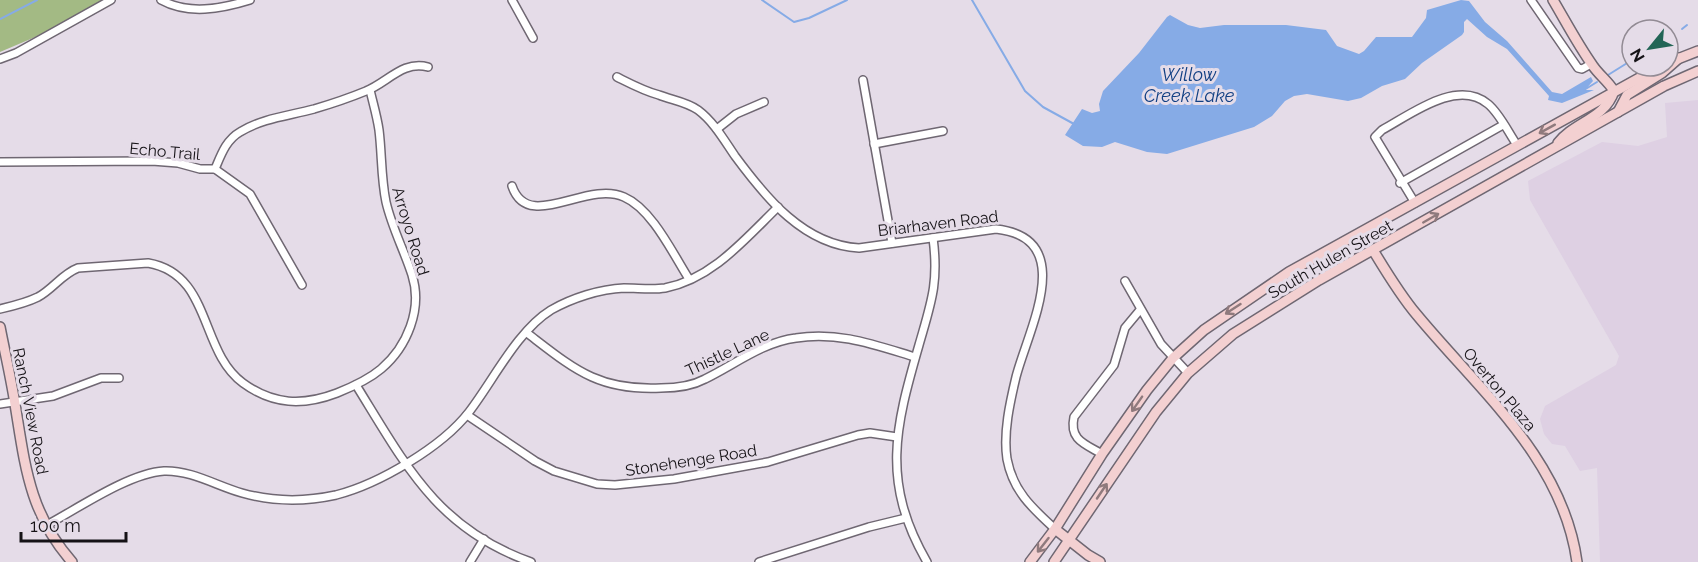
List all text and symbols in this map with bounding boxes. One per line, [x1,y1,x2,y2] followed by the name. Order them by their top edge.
[1620,18,1680,78] north arrow
[1626,45,1649,65] text: N
[1144,64,1235,106] water label: Willow Creek Lake
[1539,123,1556,135] one-way arrow
[129,139,202,164] street label: Echo Trail
[388,185,433,278] street label: Arroyo Road
[877,207,999,240] street label: Briarhaven Road
[1422,211,1439,223] one-way arrow
[1265,216,1396,303] street label: South Hulen Street
[1225,304,1242,316] one-way arrow
[682,325,772,380] street label: Thistle Lane
[1459,344,1540,435] street label: Overton Plaza
[9,346,52,476] street label: Ranch View Road
[1131,395,1143,412] one-way arrow
[624,441,758,480] street label: Stonehenge Road
[1096,483,1108,500] one-way arrow
[21,505,126,543] scale bar
[30,515,81,536] text: 100 m
[1036,537,1049,553] one-way arrow

